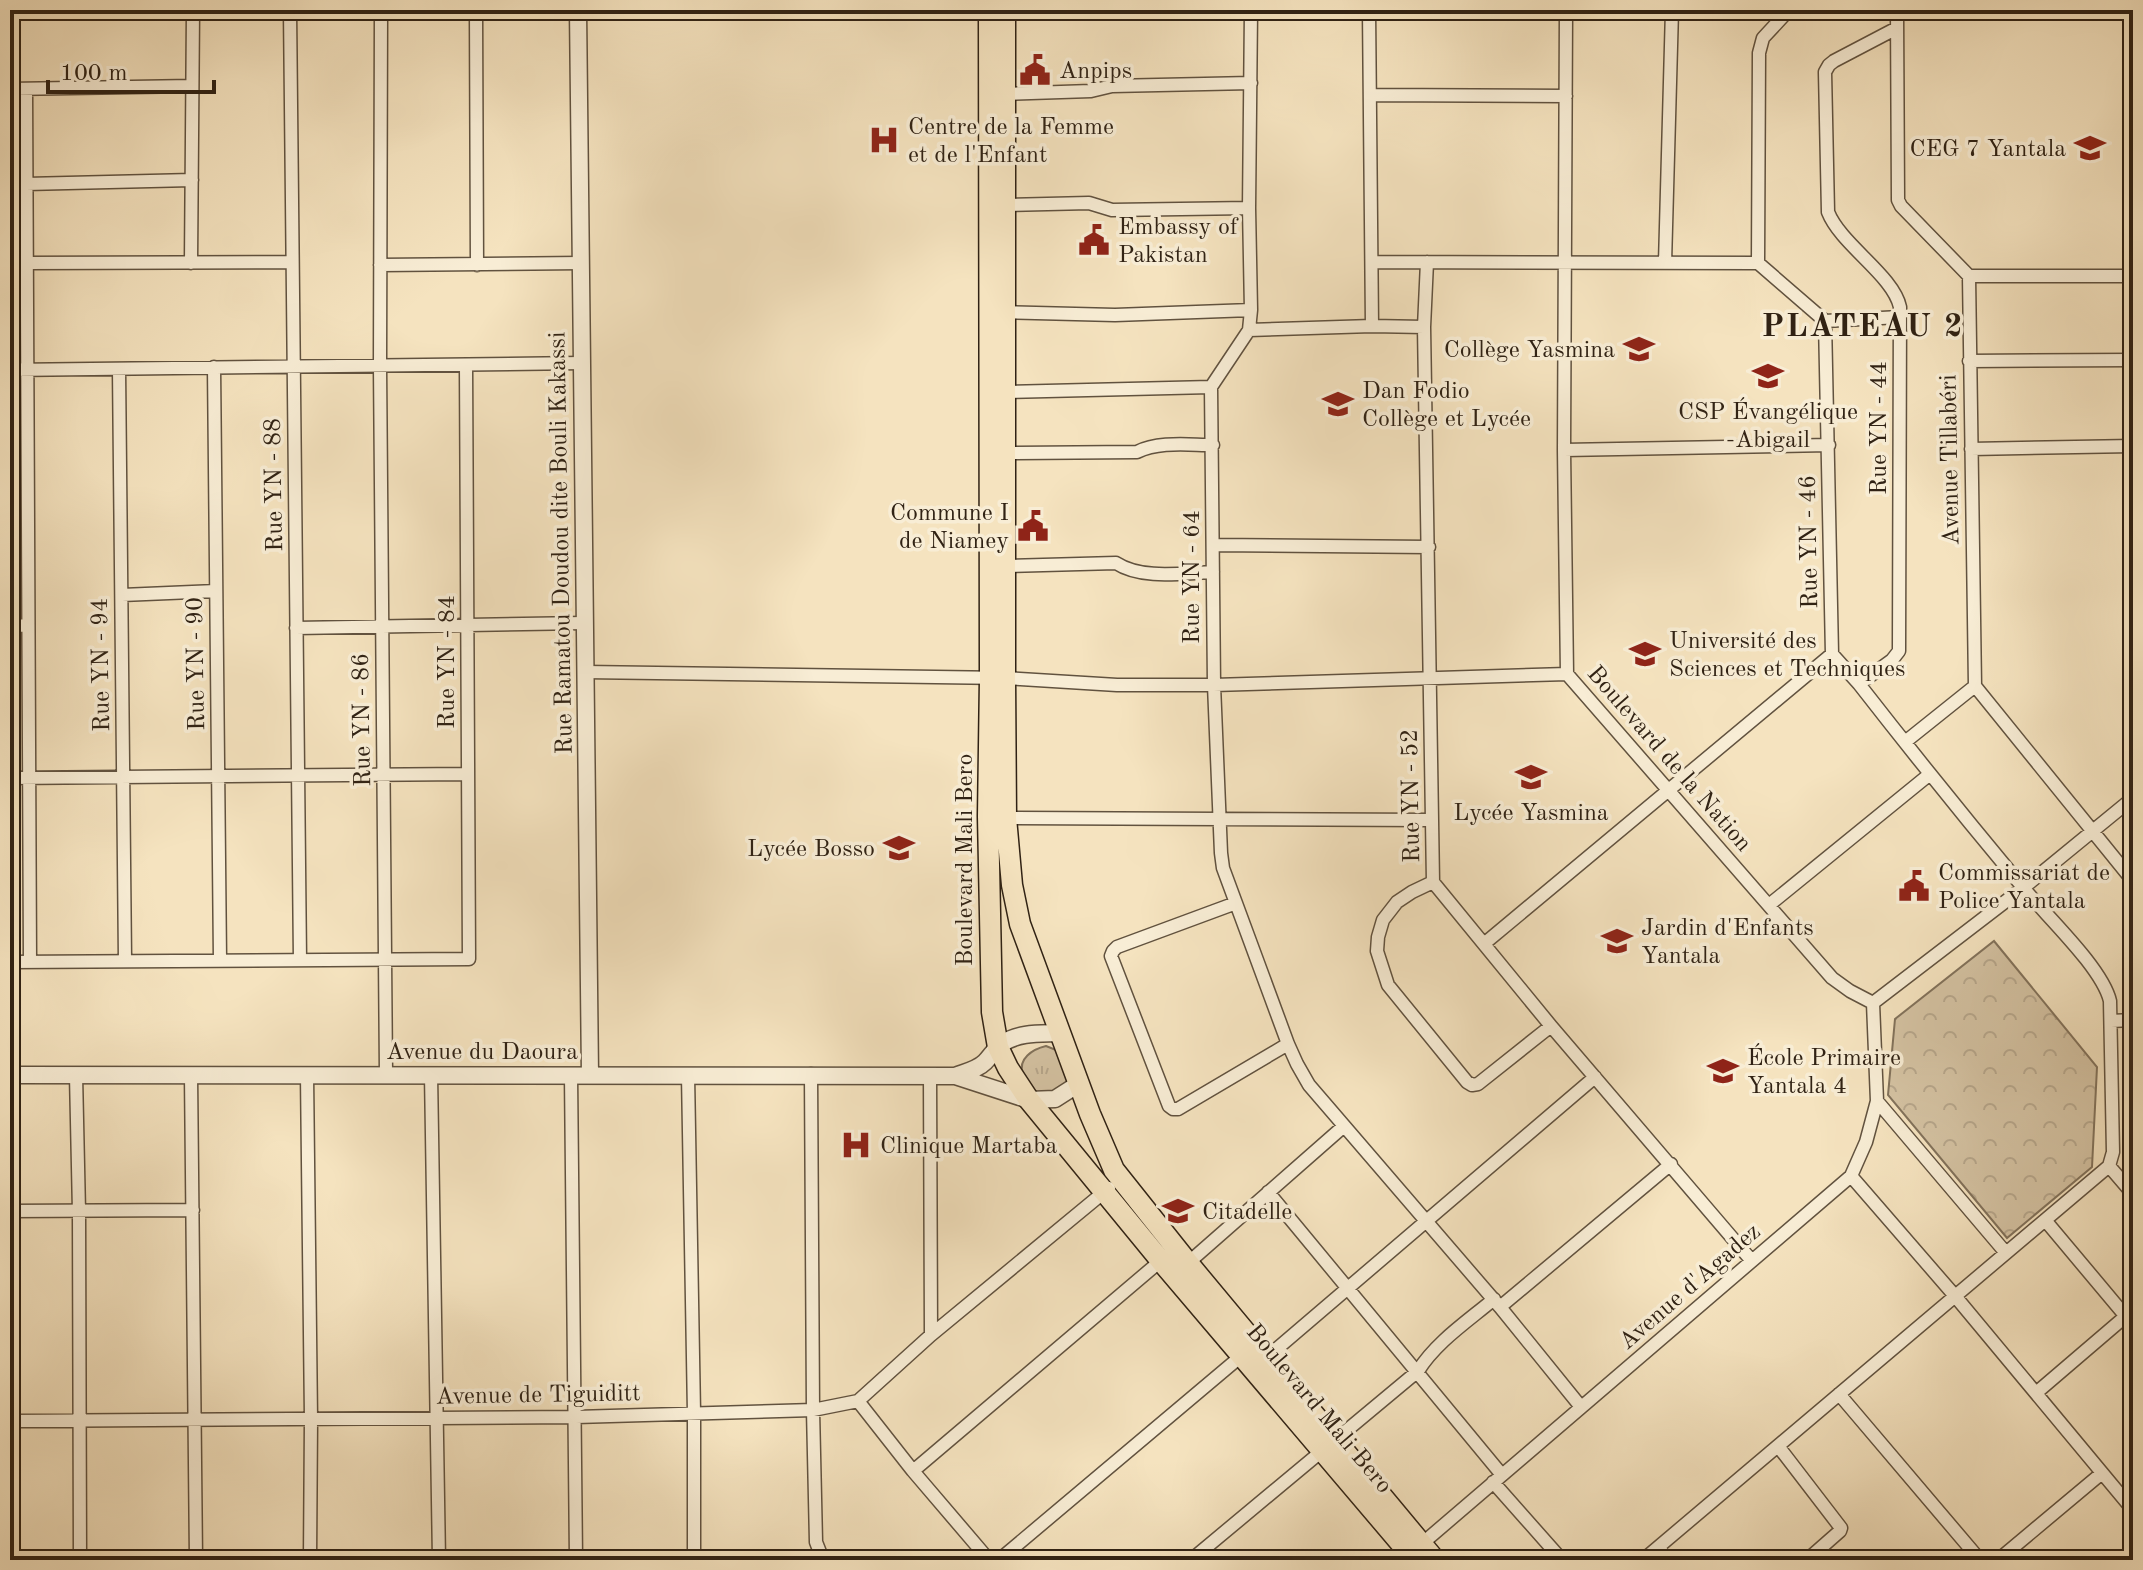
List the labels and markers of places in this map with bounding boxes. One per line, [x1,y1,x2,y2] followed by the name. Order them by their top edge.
[1018,53,1052,87] public building icon: Anpips
[1059,60,1132,84] place label: Anpips
[908,116,1114,168] place label: Centre de la Femme et de l'Enfant
[867,123,901,157] hospital icon: Centre de la Femme et de l'Enfant
[2073,131,2107,165] school or university icon: CEG 7 Yantala
[1909,138,2066,162] place label: CEG 7 Yantala
[1118,216,1239,268] place label: Embassy of Pakistan
[1077,223,1111,257] public building icon: Embassy of Pakistan
[1622,332,1656,366] school or university icon: Collège Yasmina
[1444,339,1615,363] place label: Collège Yasmina
[1751,359,1785,393] school or university icon: CSP Évangélique -Abigail
[1362,380,1531,432] place label: Dan Fodio Collège et Lycée
[1321,387,1355,421] school or university icon: Dan Fodio Collège et Lycée
[1678,397,1858,453] place label: CSP Évangélique -Abigail
[890,502,1009,554] place label: Commune I de Niamey
[1016,509,1050,543] public building icon: Commune I de Niamey
[1669,630,1905,682] place label: Université des Sciences et Techniques
[1628,637,1662,671] school or university icon: Université des Sciences et Techniques
[1514,760,1548,794] school or university icon: Lycée Yasmina
[1453,802,1609,826] place label: Lycée Yasmina
[882,831,916,865] school or university icon: Lycée Bosso
[747,838,875,862] place label: Lycée Bosso
[1938,862,2110,914] place label: Commissariat de Police Yantala
[1897,869,1931,903] public building icon: Commissariat de Police Yantala
[1641,917,1814,969] place label: Jardin d'Enfants Yantala
[1600,924,1634,958] school or university icon: Jardin d'Enfants Yantala
[1747,1043,1901,1099] place label: École Primaire Yantala 4
[1706,1054,1740,1088] school or university icon: École Primaire Yantala 4
[839,1128,873,1162] hospital icon: Clinique Martaba
[880,1135,1057,1159] place label: Clinique Martaba
[1161,1194,1195,1228] school or university icon: Citadelle
[1202,1201,1292,1225] place label: Citadelle

